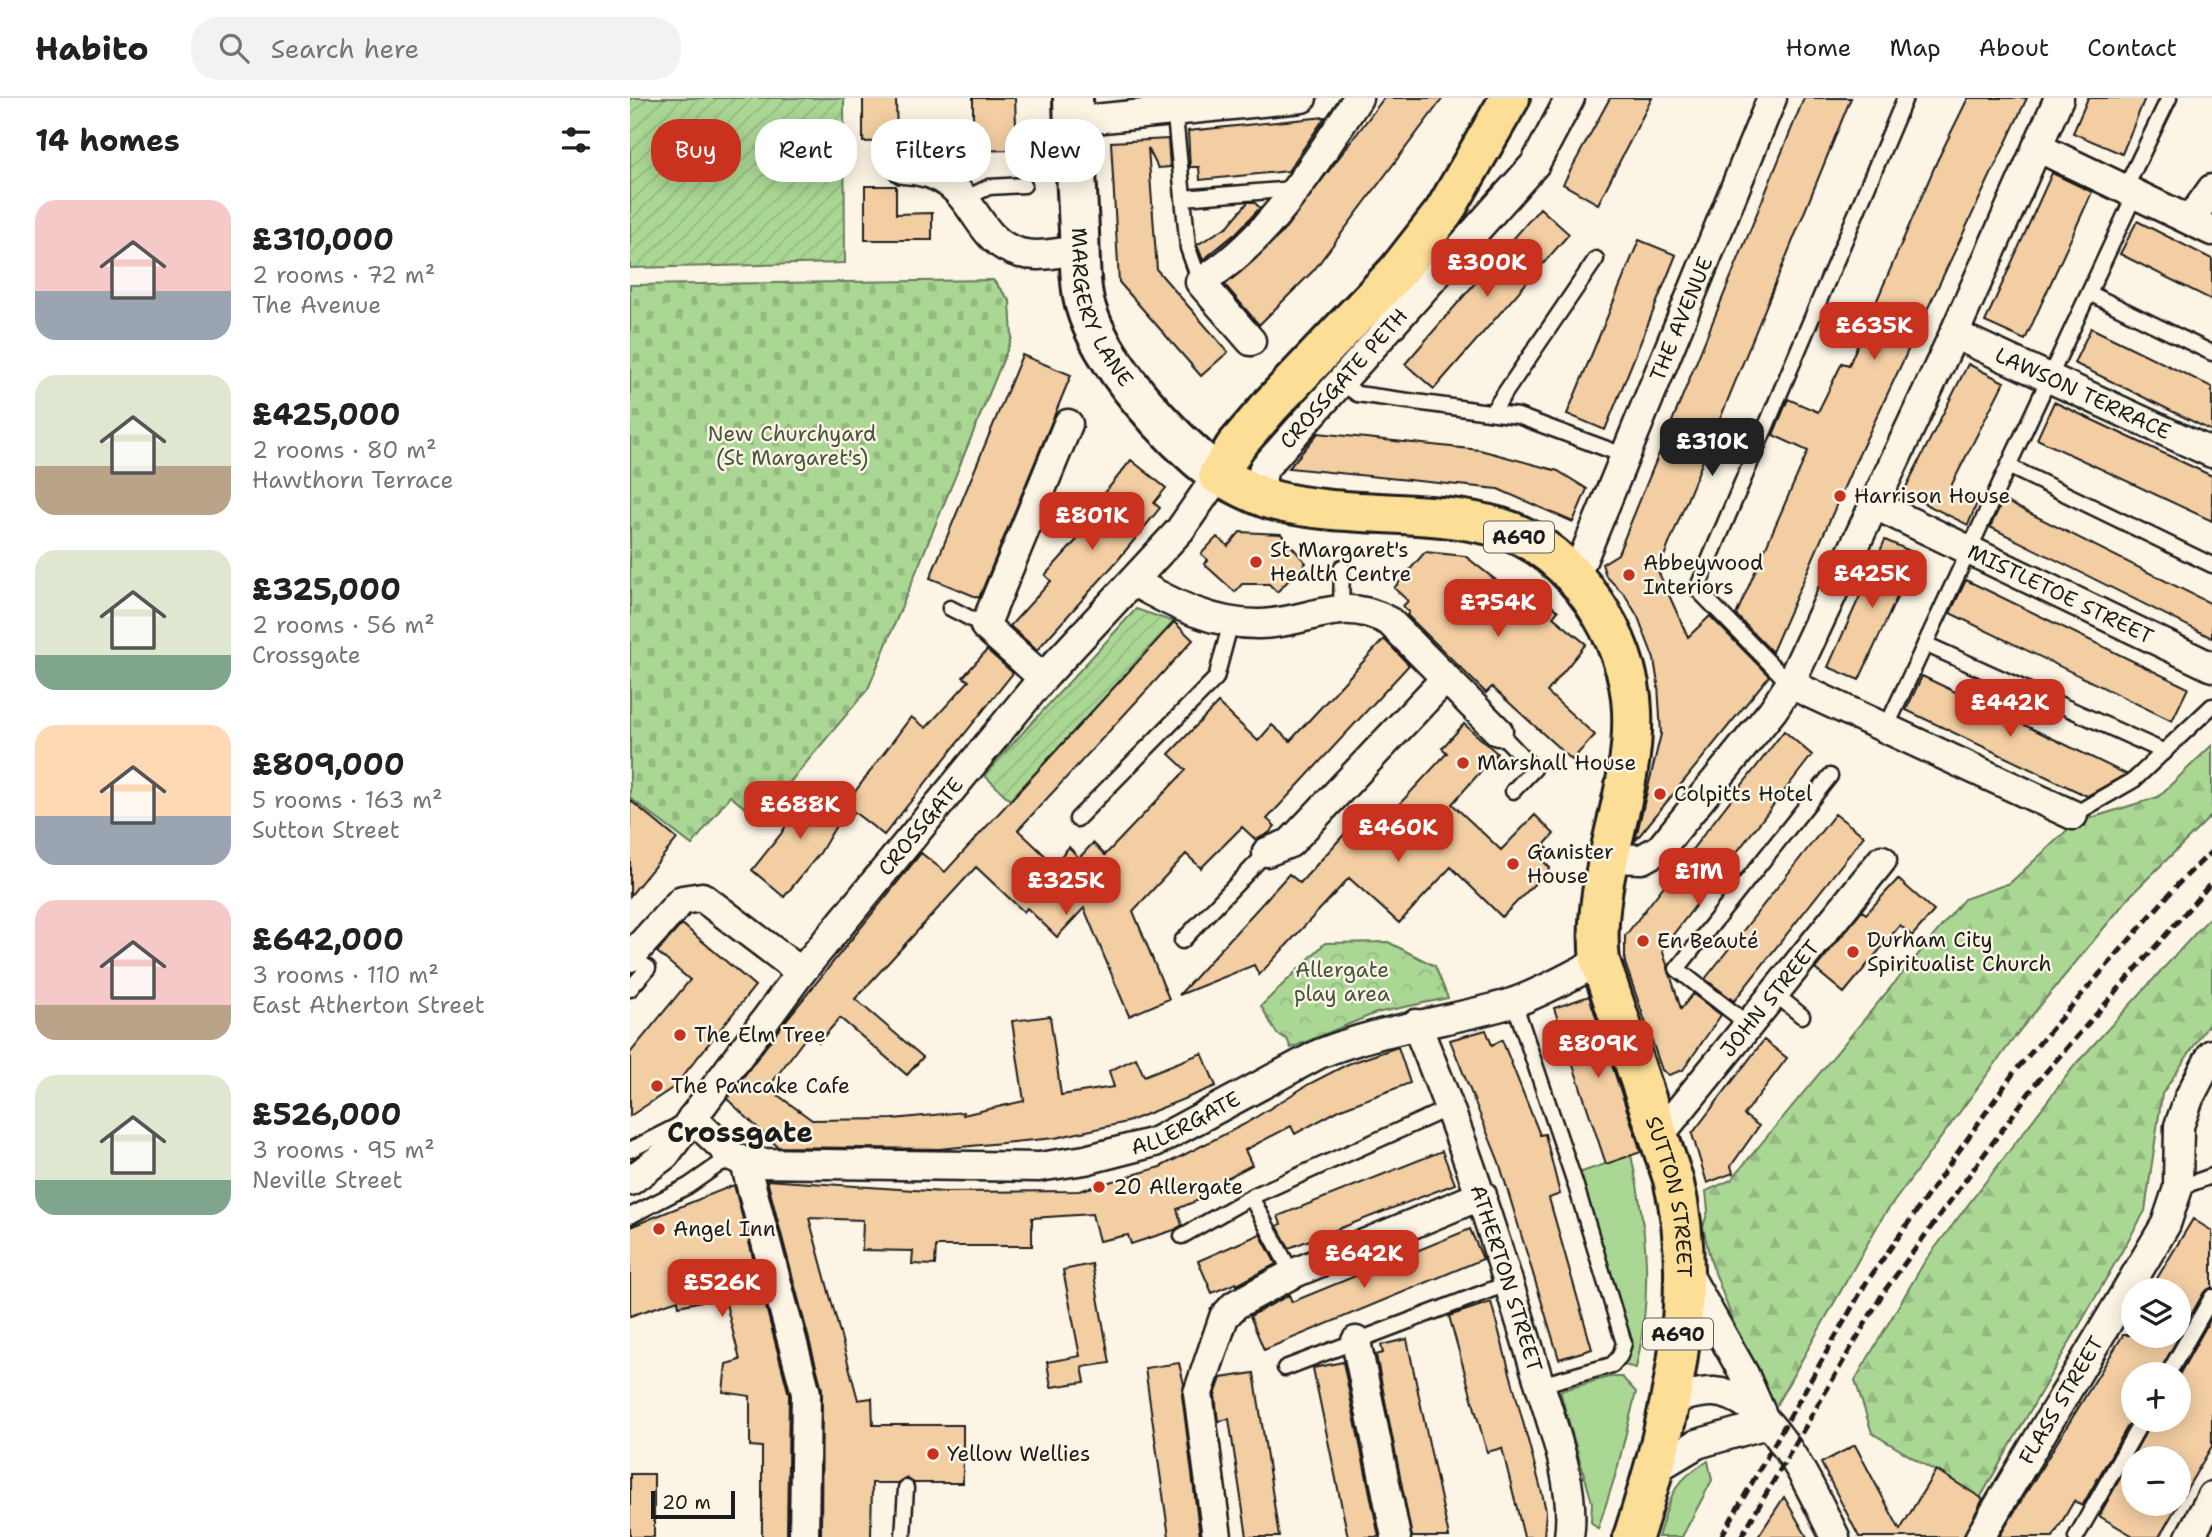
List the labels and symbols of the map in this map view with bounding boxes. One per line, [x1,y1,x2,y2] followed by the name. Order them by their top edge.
[1065,227,1140,392] street label: MARGERY LANE
[1438,240,1536,299] pin: £300K
[1643,252,1719,385] street label: THE AVENUE
[1274,302,1414,455] street label: CROSSGATE PETH
[1825,302,1923,362] pin: £635K
[1991,341,2175,446] street label: LAWSON TERRACE
[1663,418,1761,478] pin: £310K
[708,420,876,472] park label: New Churchyard (St Margaret's)
[1854,482,2010,510] place label: Harrison House
[1832,488,1848,504] marker: Harrison House
[1043,492,1141,552] pin: £801K
[1484,522,1554,552] road number: A690
[1270,536,1411,588] place label: St Margaret's Health Centre
[1963,538,2158,651] street label: MISTLETOE STREET
[1643,549,1763,601] place label: Abbeywood Interiors
[1823,550,1921,610] pin: £425K
[1248,554,1264,570] marker: St Margaret's Health Centre
[1621,567,1637,583] marker: Abbeywood Interiors
[1449,580,1547,639] pin: £754K
[1961,680,2059,739] pin: £442K
[1477,749,1636,777] place label: Marshall House
[1455,755,1471,771] marker: Marshall House
[872,771,970,882] street label: CROSSGATE
[1674,780,1813,808] place label: Colpitts Hotel
[751,782,849,841] pin: £688K
[1652,786,1668,802] marker: Colpitts Hotel
[1349,804,1447,864] pin: £460K
[1527,838,1614,890] place label: Ganister House
[1665,848,1733,908] pin: £1M
[1505,856,1521,872] marker: Ganister House
[1017,858,1115,917] pin: £325K
[1867,926,2052,978] place label: Durham City Spiritualist Church
[1657,927,1759,955] place label: En Beauté
[1635,933,1651,949] marker: En Beauté
[1714,934,1826,1063] street label: JOHN STREET
[1845,944,1861,960] marker: Durham City Spiritualist Church
[1294,956,1390,1008] park label: Allergate play area
[1549,1020,1647,1080] pin: £809K
[694,1021,826,1049] place label: The Elm Tree
[672,1027,688,1043] marker: The Elm Tree
[671,1072,850,1100] place label: The Pancake Cafe
[649,1078,665,1094] marker: The Pancake Cafe
[1128,1085,1245,1162] street label: ALLERGATE
[1639,1112,1698,1278] street label: SUTTON STREET
[667,1113,813,1151] district label: Crossgate
[1113,1173,1243,1201] place label: 20 Allergate
[1091,1179,1107,1195] marker: 20 Allergate
[1464,1181,1549,1375] street label: ATHERTON STREET
[673,1215,776,1243] place label: Angel Inn
[651,1221,667,1237] marker: Angel Inn
[1315,1230,1413,1290] pin: £642K
[673,1260,771,1319] pin: £526K
[1643,1318,1713,1350] road number: A690
[2012,1331,2110,1469] street label: FLASS STREET
[947,1440,1090,1468] place label: Yellow Wellies
[925,1446,941,1462] marker: Yellow Wellies
[651,1488,735,1520] scale bar

